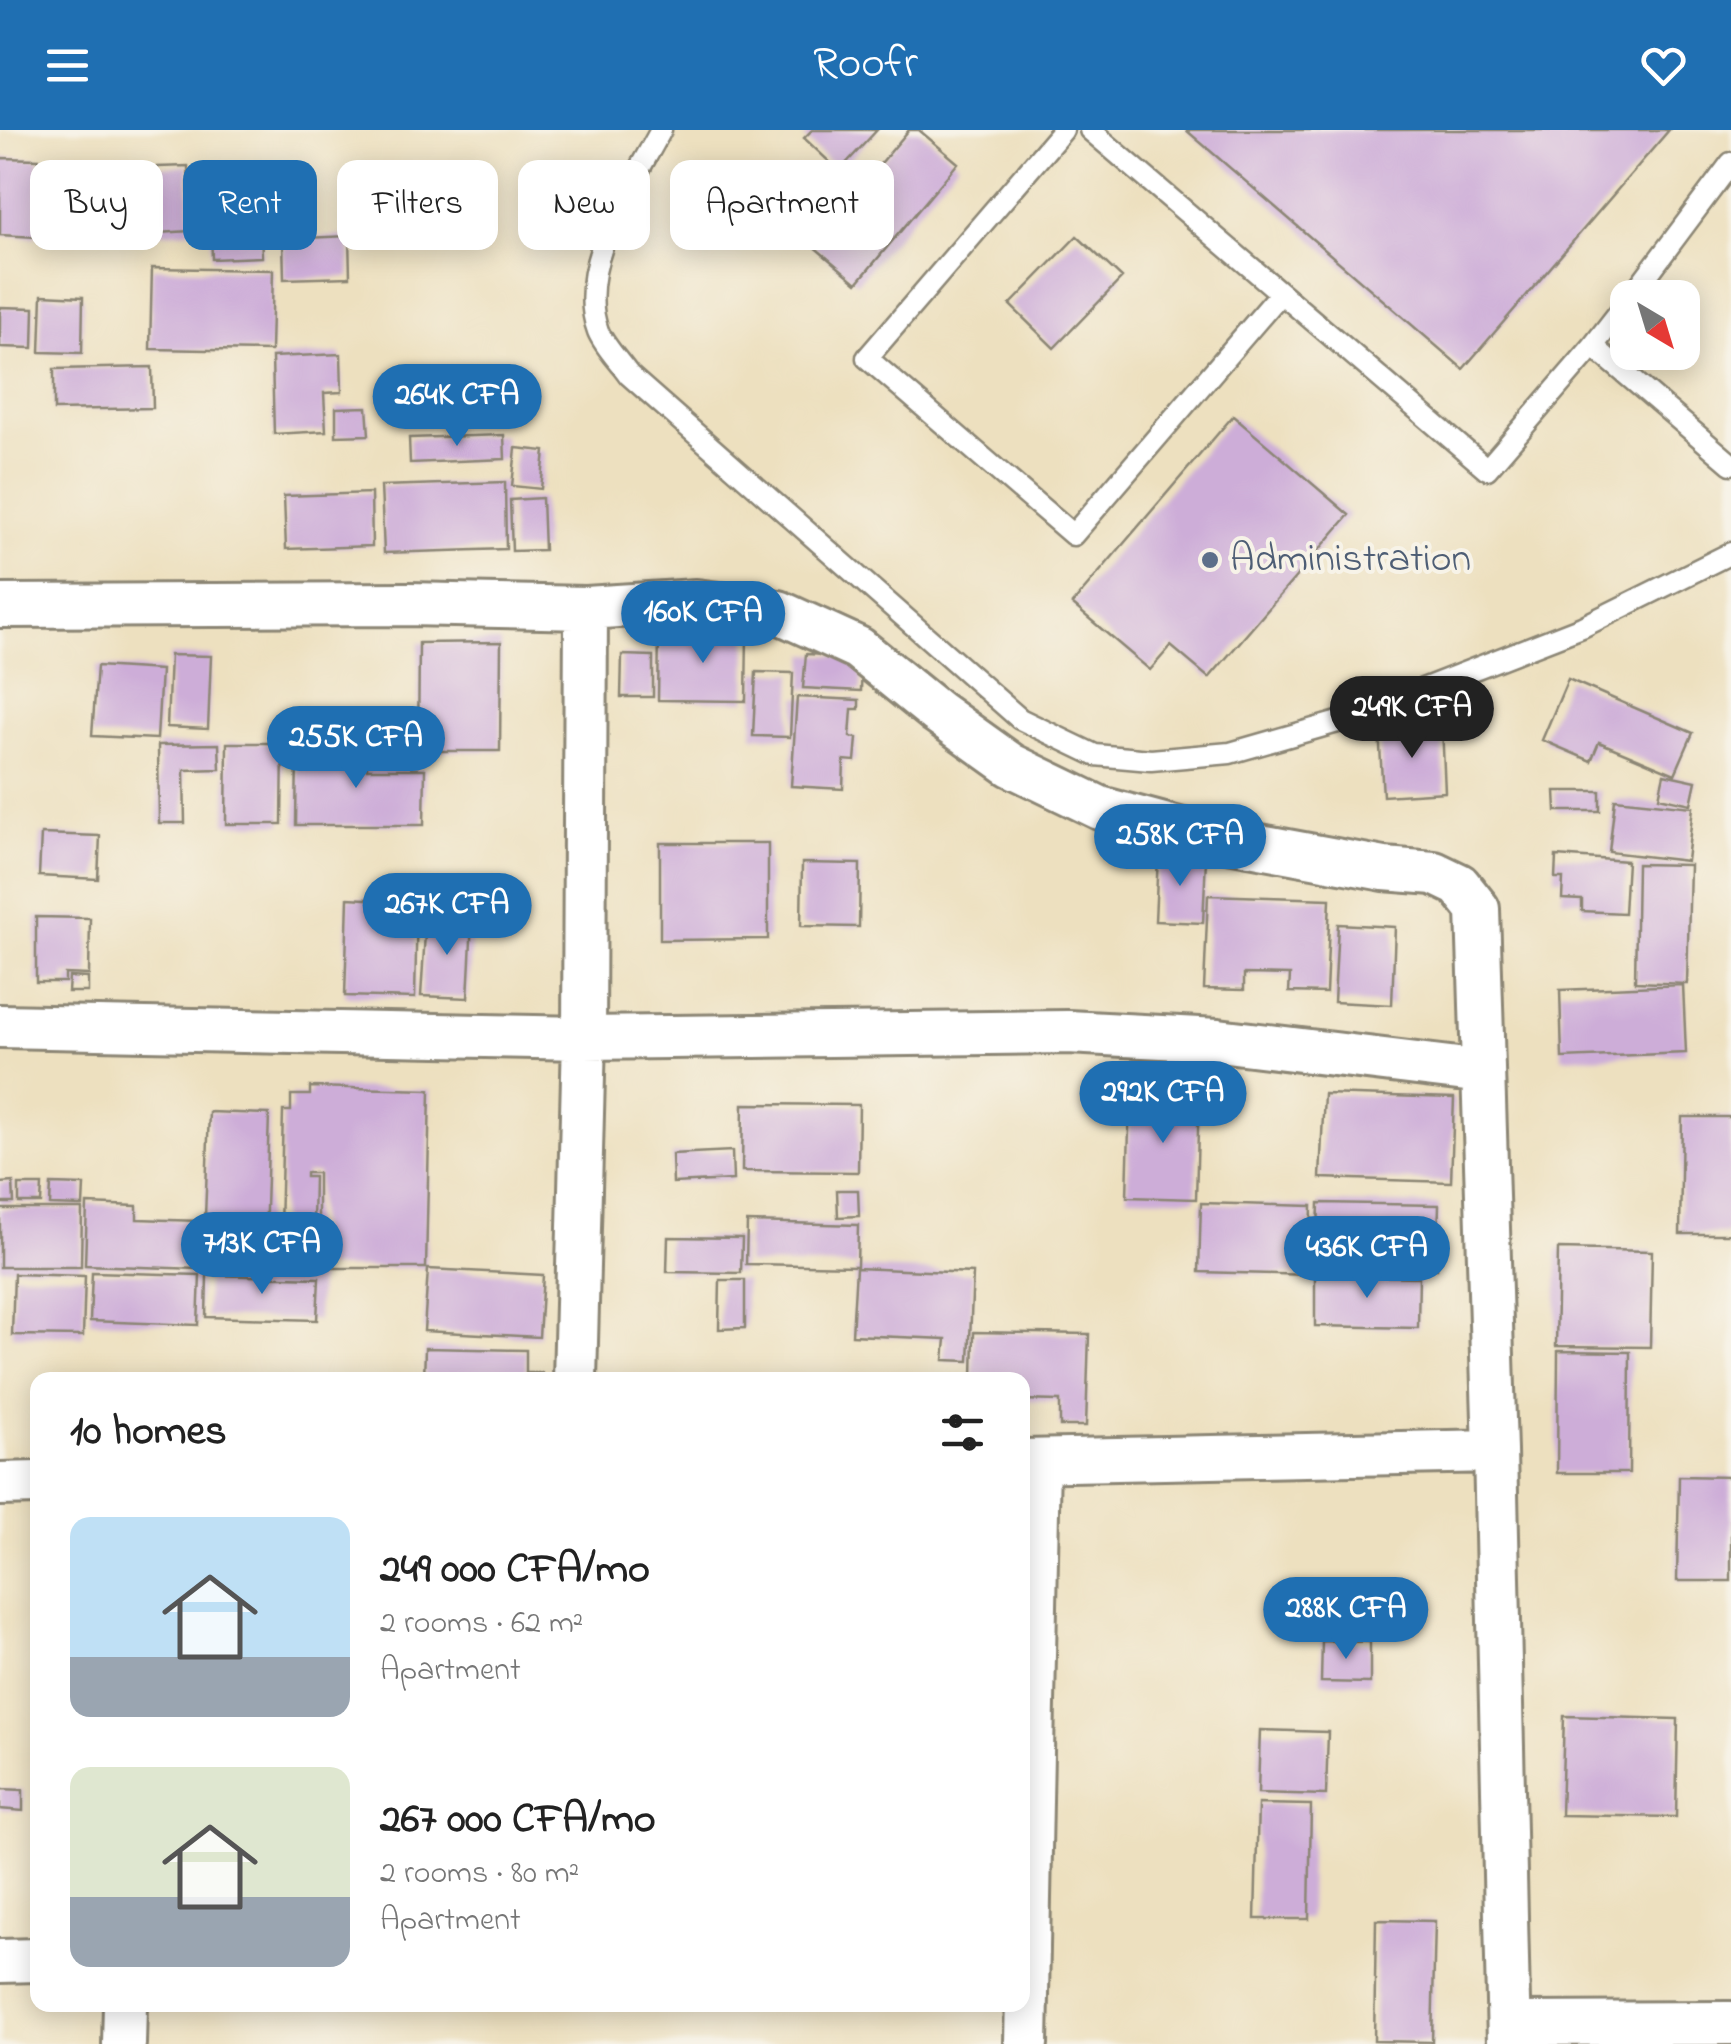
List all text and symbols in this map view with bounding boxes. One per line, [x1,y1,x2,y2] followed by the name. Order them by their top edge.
[813,32,918,98] text: Roofr
[40,38,95,93] icon: menu
[1636,38,1691,93] icon: heart
[30,160,163,250] chip: Buy
[183,160,317,250] chip: Rent
[337,160,498,250] chip: Filters
[518,160,650,250] chip: New
[670,160,894,250] chip: Apartment
[1610,280,1700,370] north arrow
[1610,280,1700,370] map controls
[354,364,560,449] pin: 264K CFA
[395,373,519,420] text: 264K CFA
[1230,531,1471,590] place label: Administration
[1199,549,1221,571] marker: Administration
[600,581,806,666] pin: 160K CFA
[643,590,763,637] text: 160K CFA
[1309,676,1515,761] pin: 249K CFA
[1352,685,1472,732] text: 249K CFA
[253,706,459,791] pin: 255K CFA
[289,715,423,762] text: 255K CFA
[1077,804,1283,889] pin: 258K CFA
[1116,813,1244,860] text: 258K CFA
[344,873,550,958] pin: 267K CFA
[385,882,509,929] text: 267K CFA
[1060,1061,1266,1146] pin: 292K CFA
[1102,1070,1224,1117] text: 292K CFA
[159,1212,365,1297] pin: 713K CFA
[1264,1216,1470,1301] pin: 436K CFA
[203,1221,321,1268] text: 713K CFA
[1306,1225,1428,1272] text: 436K CFA
[70,1402,227,1463] text: 10 homes
[935,1405,990,1460] icon: filters
[380,1540,650,1601] text: 249 000 CFA/mo
[150,1557,270,1677] icon: home
[1243,1577,1449,1662] pin: 288K CFA
[1285,1586,1407,1633] text: 288K CFA
[380,1601,583,1648] text: 2 rooms · 62 m²
[380,1648,521,1695] text: Apartment
[380,1790,656,1851] text: 267 000 CFA/mo
[150,1807,270,1927] icon: home
[380,1851,579,1898] text: 2 rooms · 80 m²
[380,1898,521,1945] text: Apartment

